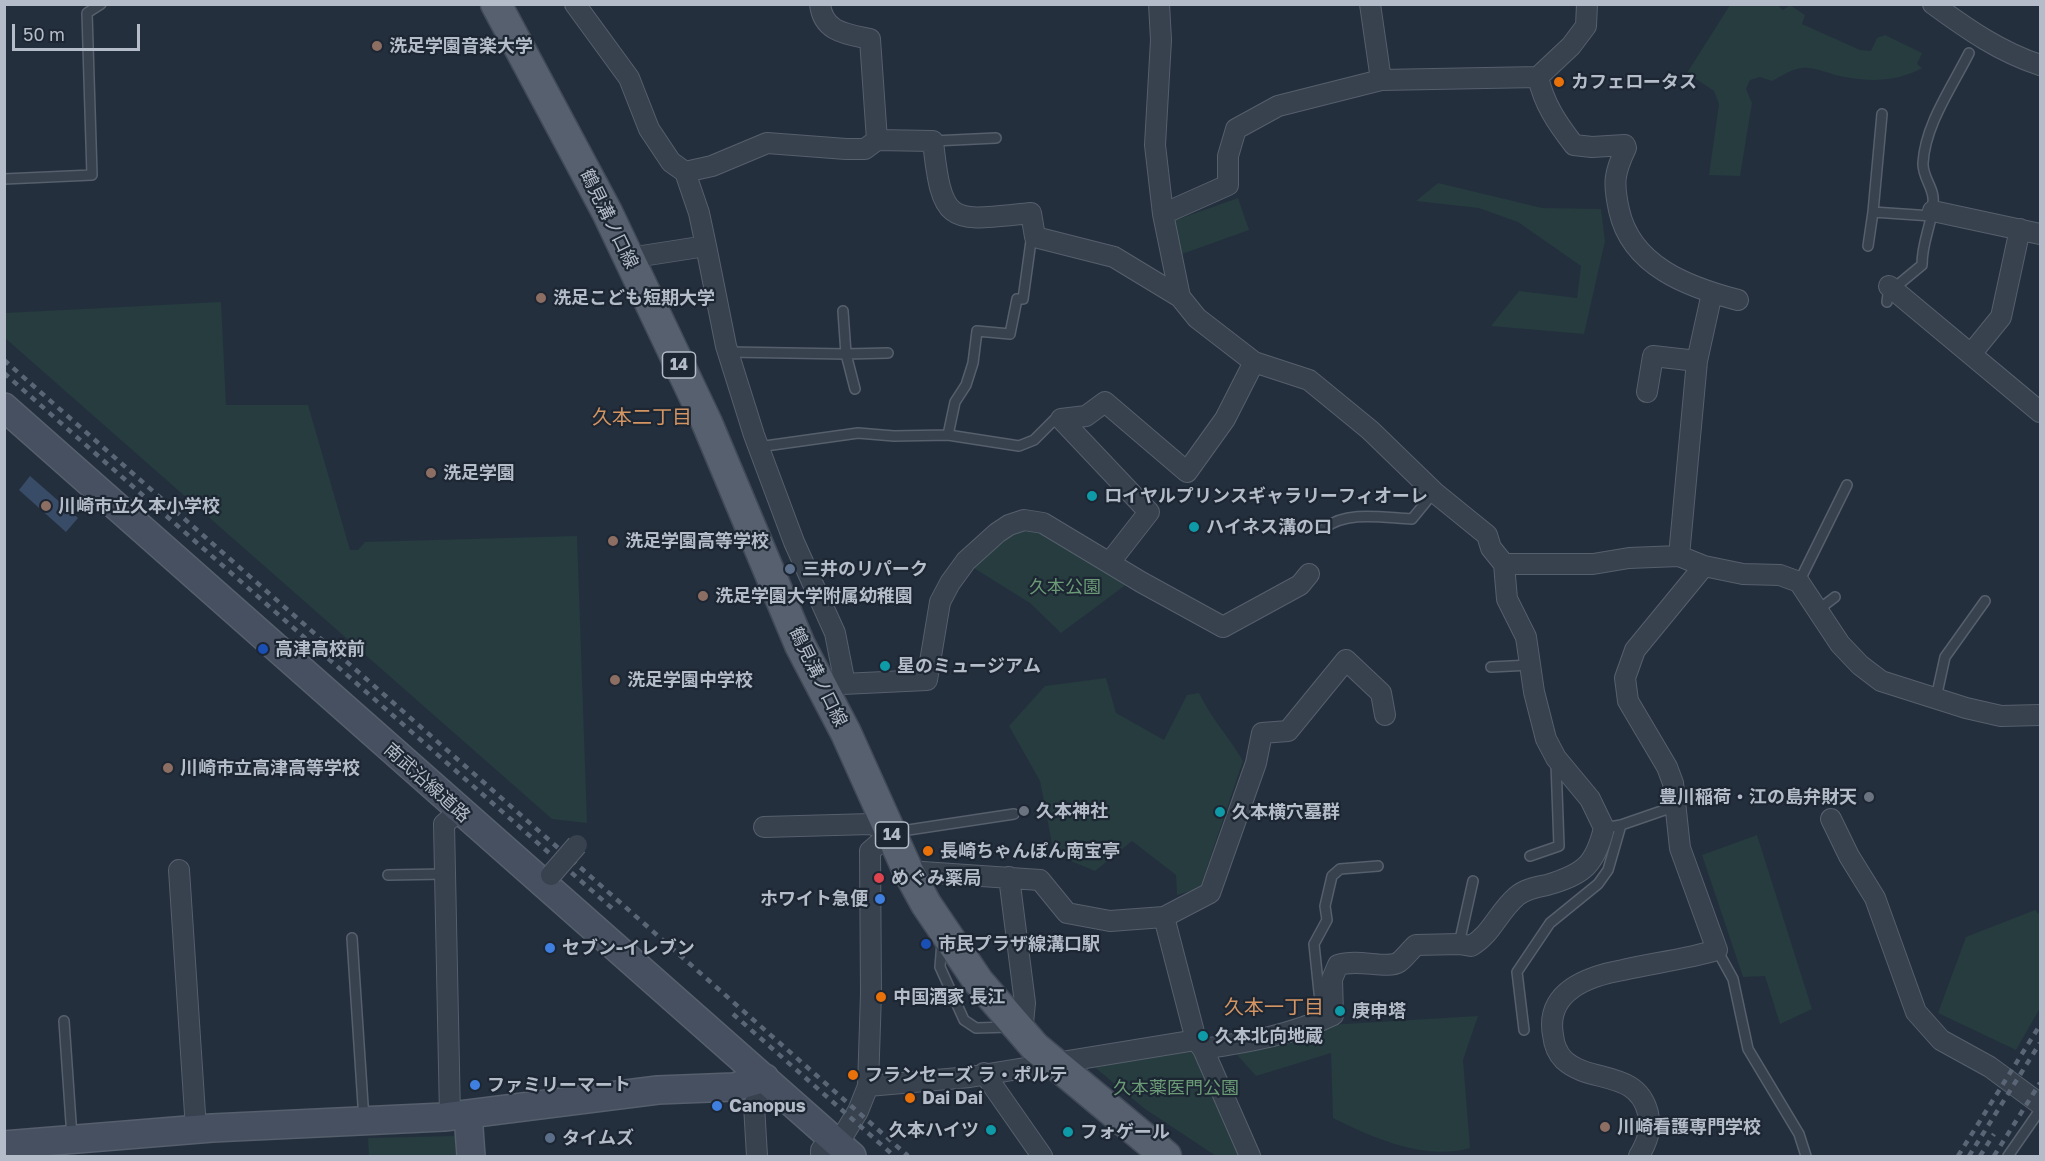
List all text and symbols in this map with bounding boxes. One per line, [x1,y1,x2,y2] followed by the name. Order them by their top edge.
[15,12,142,50] scale bar
[23,23,65,45] text: 50 m
[389,35,533,57] place label: 洗足学園音楽大学
[370,39,384,53] marker: 洗足学園音楽大学
[1571,71,1697,93] place label: カフェロータス
[1552,75,1566,89] marker: カフェロータス
[576,166,642,272] street label: 鶴見溝ノ口線
[553,287,715,309] place label: 洗足こども短期大学
[534,291,548,305] marker: 洗足こども短期大学
[662,352,696,378] road number: 14
[592,406,692,430] district label: 久本二丁目
[443,462,515,484] place label: 洗足学園
[424,466,438,480] marker: 洗足学園
[1104,485,1428,507] place label: ロイヤルプリンスギャラリーフィオーレ
[1085,489,1099,503] marker: ロイヤルプリンスギャラリーフィオーレ
[58,495,220,517] place label: 川崎市立久本小学校
[39,499,53,513] marker: 川崎市立久本小学校
[1206,516,1332,538] place label: ハイネス溝の口
[1187,520,1201,534] marker: ハイネス溝の口
[625,530,769,552] place label: 洗足学園高等学校
[606,534,620,548] marker: 洗足学園高等学校
[802,558,928,580] place label: 三井のリパーク
[783,562,797,576] marker: 三井のリパーク
[1029,576,1101,598] park label: 久本公園
[715,585,913,607] place label: 洗足学園大学附属幼稚園
[696,589,710,603] marker: 洗足学園大学附属幼稚園
[785,624,851,730] street label: 鶴見溝ノ口線
[275,638,365,660] place label: 高津高校前
[256,642,270,656] marker: 高津高校前
[897,655,1041,677] place label: 星のミュージアム
[878,659,892,673] marker: 星のミュージアム
[627,669,753,691] place label: 洗足学園中学校
[608,673,622,687] marker: 洗足学園中学校
[380,739,474,827] street label: 南武沿線道路
[180,757,360,779] place label: 川崎市立高津高等学校
[161,761,175,775] marker: 川崎市立高津高等学校
[1659,786,1857,808] place label: 豊川稲荷・江の島弁財天
[1862,790,1876,804] marker: 豊川稲荷・江の島弁財天
[1036,800,1108,822] place label: 久本神社
[1232,801,1340,823] place label: 久本横穴墓群
[1017,804,1031,818] marker: 久本神社
[1213,805,1227,819] marker: 久本横穴墓群
[876,822,908,848] road number: 14
[940,840,1120,862] place label: 長崎ちゃんぽん南宝亭
[921,844,935,858] marker: 長崎ちゃんぽん南宝亭
[891,867,981,889] place label: めぐみ薬局
[872,871,886,885] marker: めぐみ薬局
[760,888,868,910] place label: ホワイト急便
[873,892,887,906] marker: ホワイト急便
[938,933,1100,955] place label: 市民プラザ線溝口駅
[562,937,695,959] place label: セブン-イレブン
[919,937,933,951] marker: 市民プラザ線溝口駅
[543,941,557,955] marker: セブン-イレブン
[893,986,1005,1008] place label: 中国酒家 長江
[874,990,888,1004] marker: 中国酒家 長江
[1224,996,1324,1020] district label: 久本一丁目
[1352,1000,1406,1022] place label: 庚申塔
[1333,1004,1347,1018] marker: 庚申塔
[1215,1025,1323,1047] place label: 久本北向地蔵
[1196,1029,1210,1043] marker: 久本北向地蔵
[865,1064,1067,1086] place label: フランセーズ ラ・ポルテ
[846,1068,860,1082] marker: フランセーズ ラ・ポルテ
[487,1074,631,1096] place label: ファミリーマート
[1113,1077,1239,1099] park label: 久本薬医門公園
[468,1078,482,1092] marker: ファミリーマート
[922,1087,983,1109] place label: Dai Dai
[903,1091,917,1105] marker: Dai Dai
[729,1095,806,1117] place label: Canopus
[710,1099,724,1113] marker: Canopus
[1617,1116,1761,1138] place label: 川崎看護専門学校
[889,1119,979,1141] place label: 久本ハイツ
[1598,1120,1612,1134] marker: 川崎看護専門学校
[1080,1121,1170,1143] place label: フォゲール
[984,1123,998,1137] marker: 久本ハイツ
[1061,1125,1075,1139] marker: フォゲール
[562,1127,634,1149] place label: タイムズ
[543,1131,557,1145] marker: タイムズ

